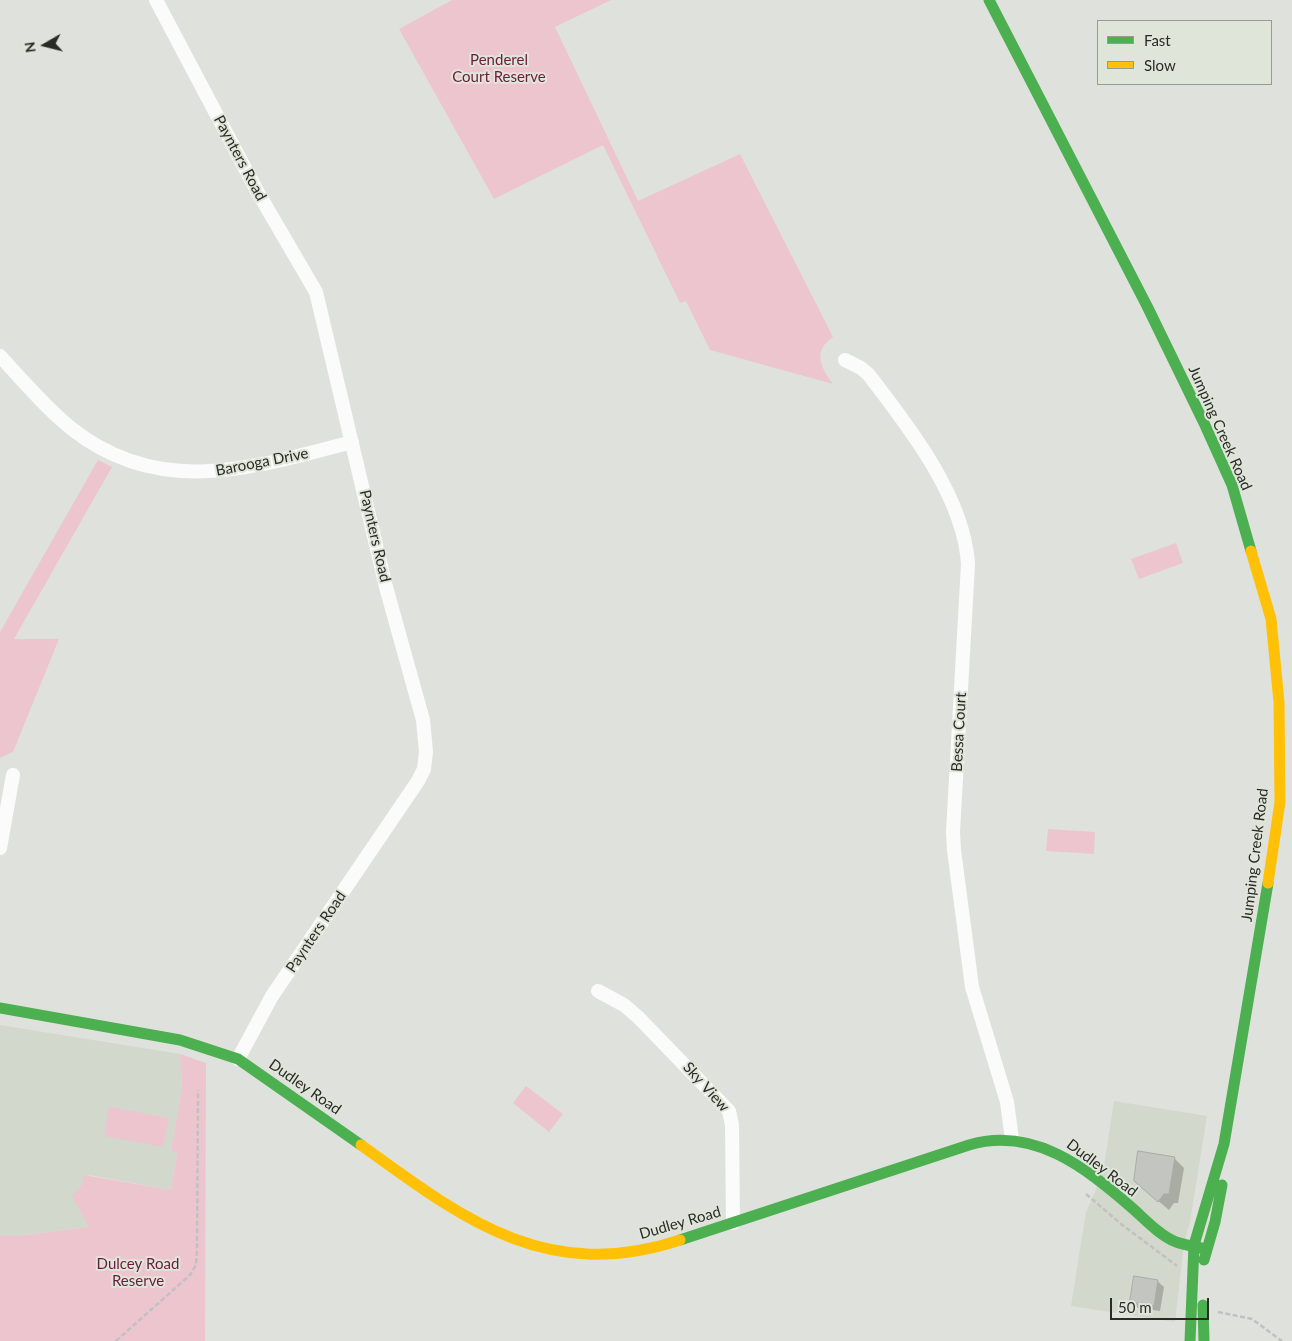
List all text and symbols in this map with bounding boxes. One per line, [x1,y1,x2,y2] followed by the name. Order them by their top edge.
[20,20,70,70] north arrow
[1097,20,1272,85] legend
[1144,31,1171,49] text: Fast
[20,41,39,54] text: N
[452,51,546,86] park label: Penderel Court Reserve
[1144,56,1176,74] text: Slow
[210,112,270,204] street label: Paynters Road
[1184,363,1256,493] street label: Jumping Creek Road
[214,444,310,480] street label: Barooga Drive
[356,488,394,584] street label: Paynters Road
[948,692,970,772] street label: Bessa Court
[1238,787,1272,923] street label: Jumping Creek Road
[282,888,350,976] street label: Paynters Road
[265,1055,345,1119] street label: Dudley Road
[679,1058,733,1116] street label: Sky View
[1063,1135,1141,1201] street label: Dudley Road
[637,1203,723,1243] street label: Dudley Road
[97,1255,179,1290] park label: Dulcey Road Reserve
[1112,1288,1211,1320] scale bar
[1118,1298,1152,1316] text: 50 m

